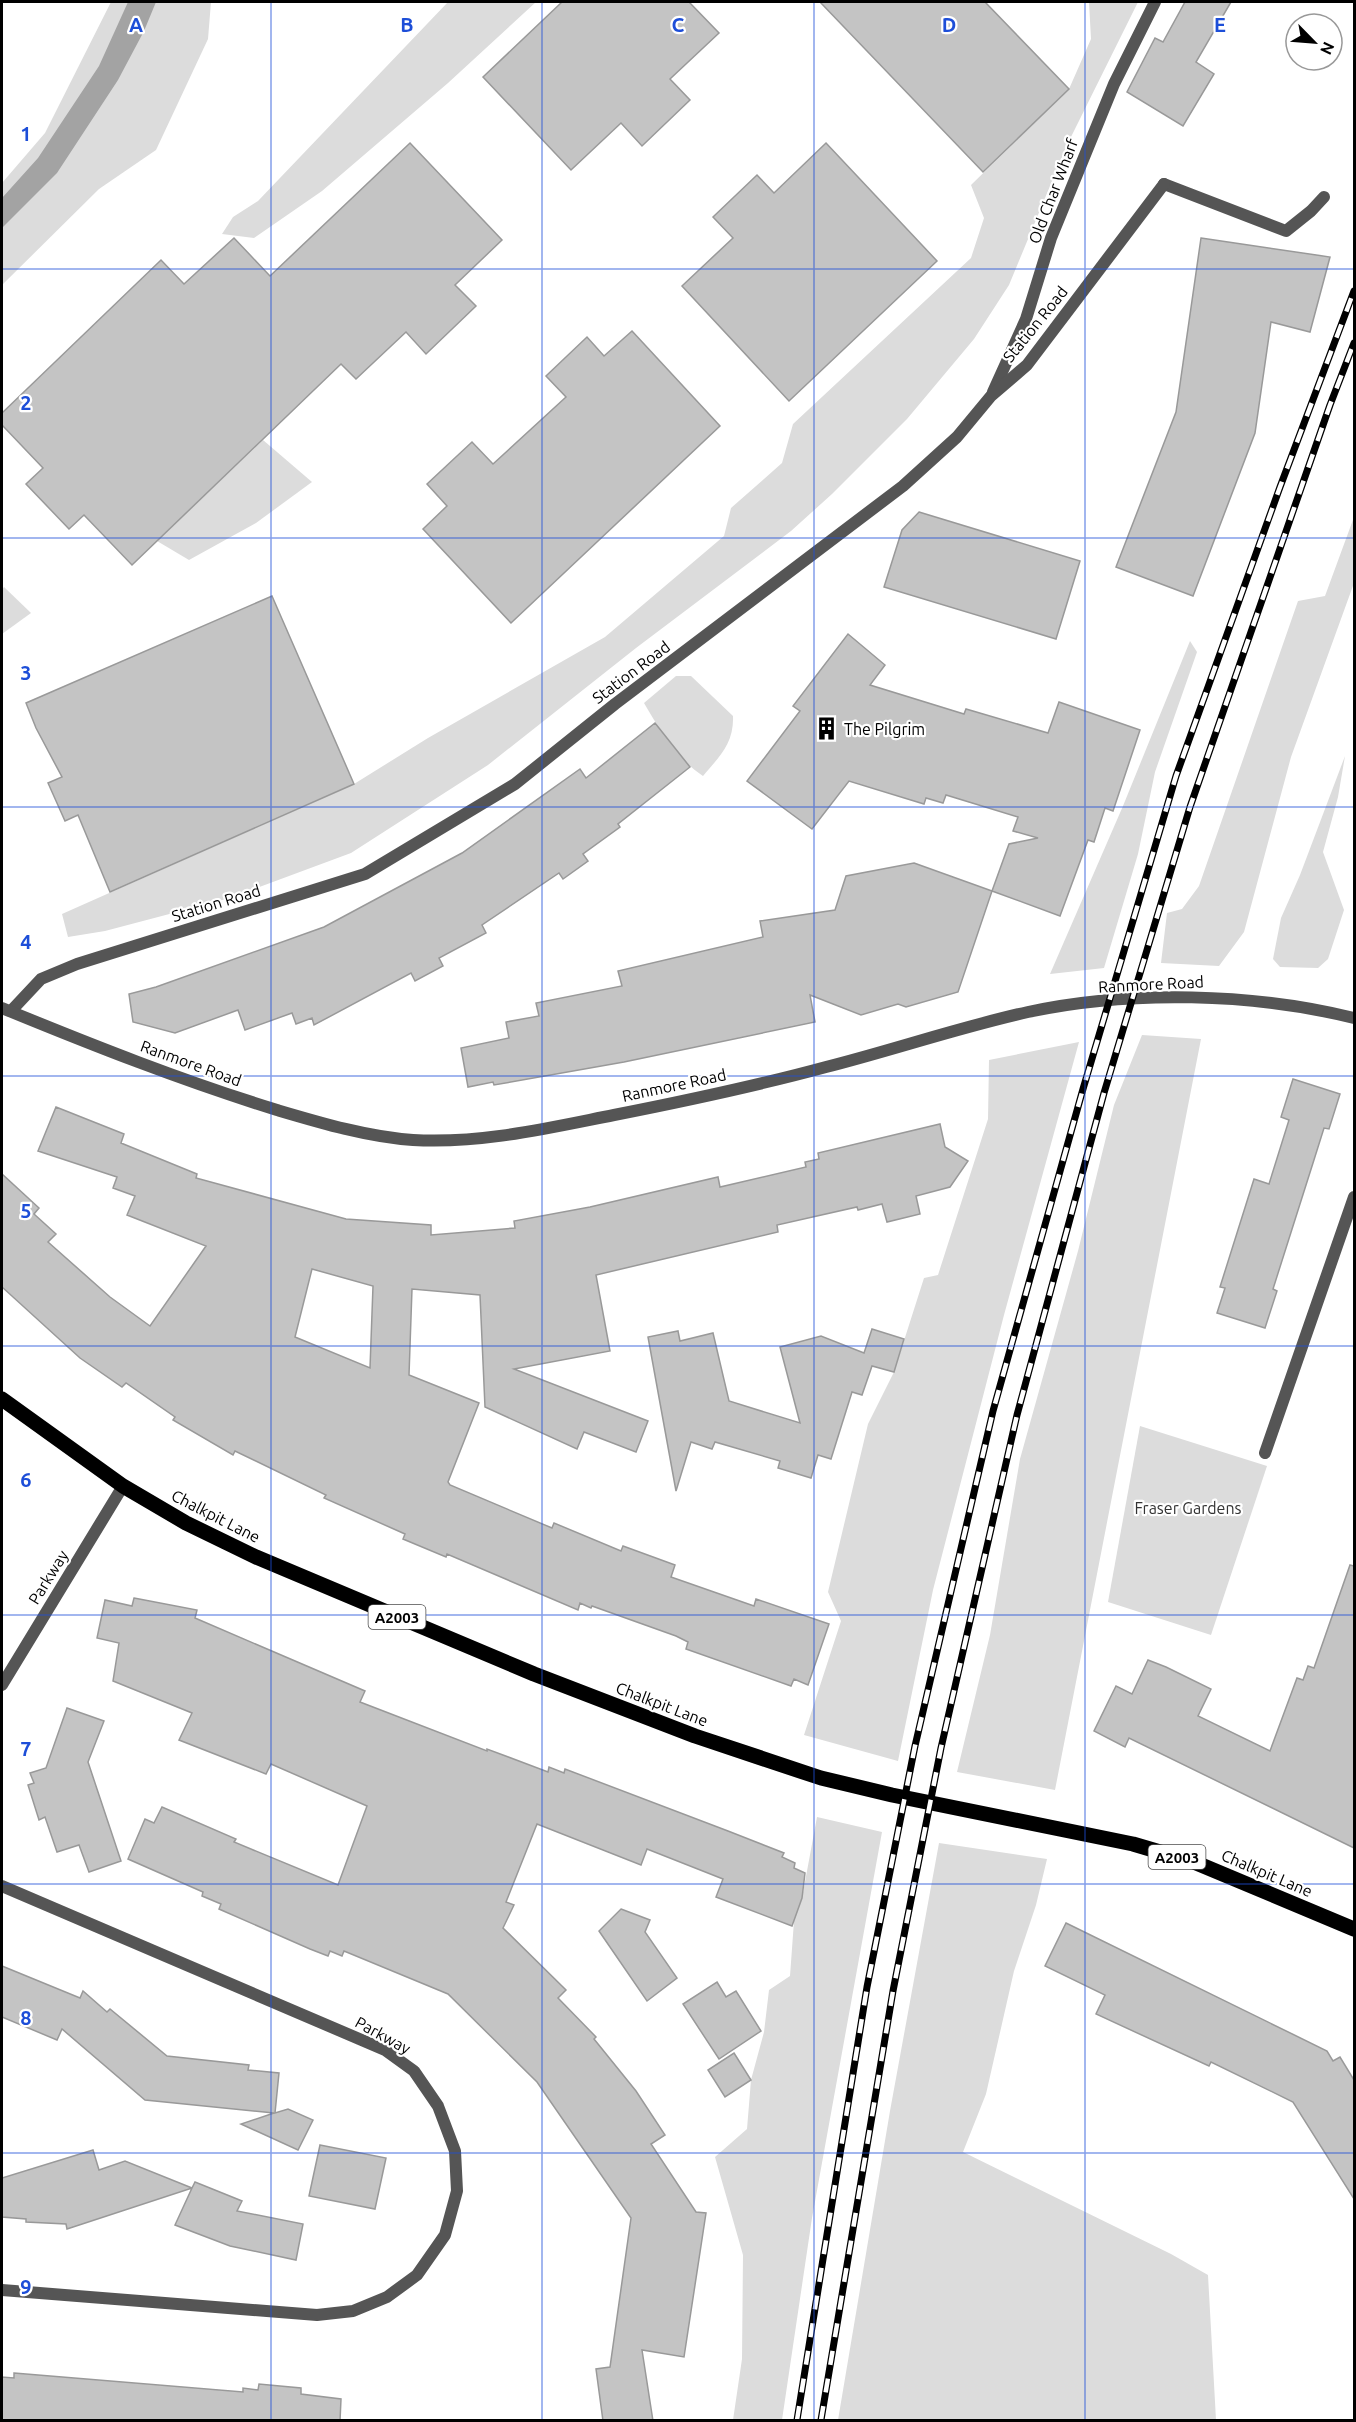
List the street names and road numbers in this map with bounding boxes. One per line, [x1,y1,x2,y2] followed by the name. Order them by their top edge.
[1025,135,1082,246] street label: Old Char Wharf
[999,283,1071,365] street label: Station Road
[589,637,673,707] street label: Station Road
[169,881,263,925] street label: Station Road
[1098,972,1204,996] street label: Ranmore Road
[138,1036,244,1090] street label: Ranmore Road
[620,1065,728,1105] street label: Ranmore Road
[169,1486,263,1546] street label: Chalkpit Lane
[24,1546,72,1607] street label: Parkway
[368,1605,426,1629] road number: A2003
[613,1678,711,1730] street label: Chalkpit Lane
[1148,1845,1206,1869] road number: A2003
[1219,1846,1315,1900] street label: Chalkpit Lane
[352,2013,414,2058] street label: Parkway

